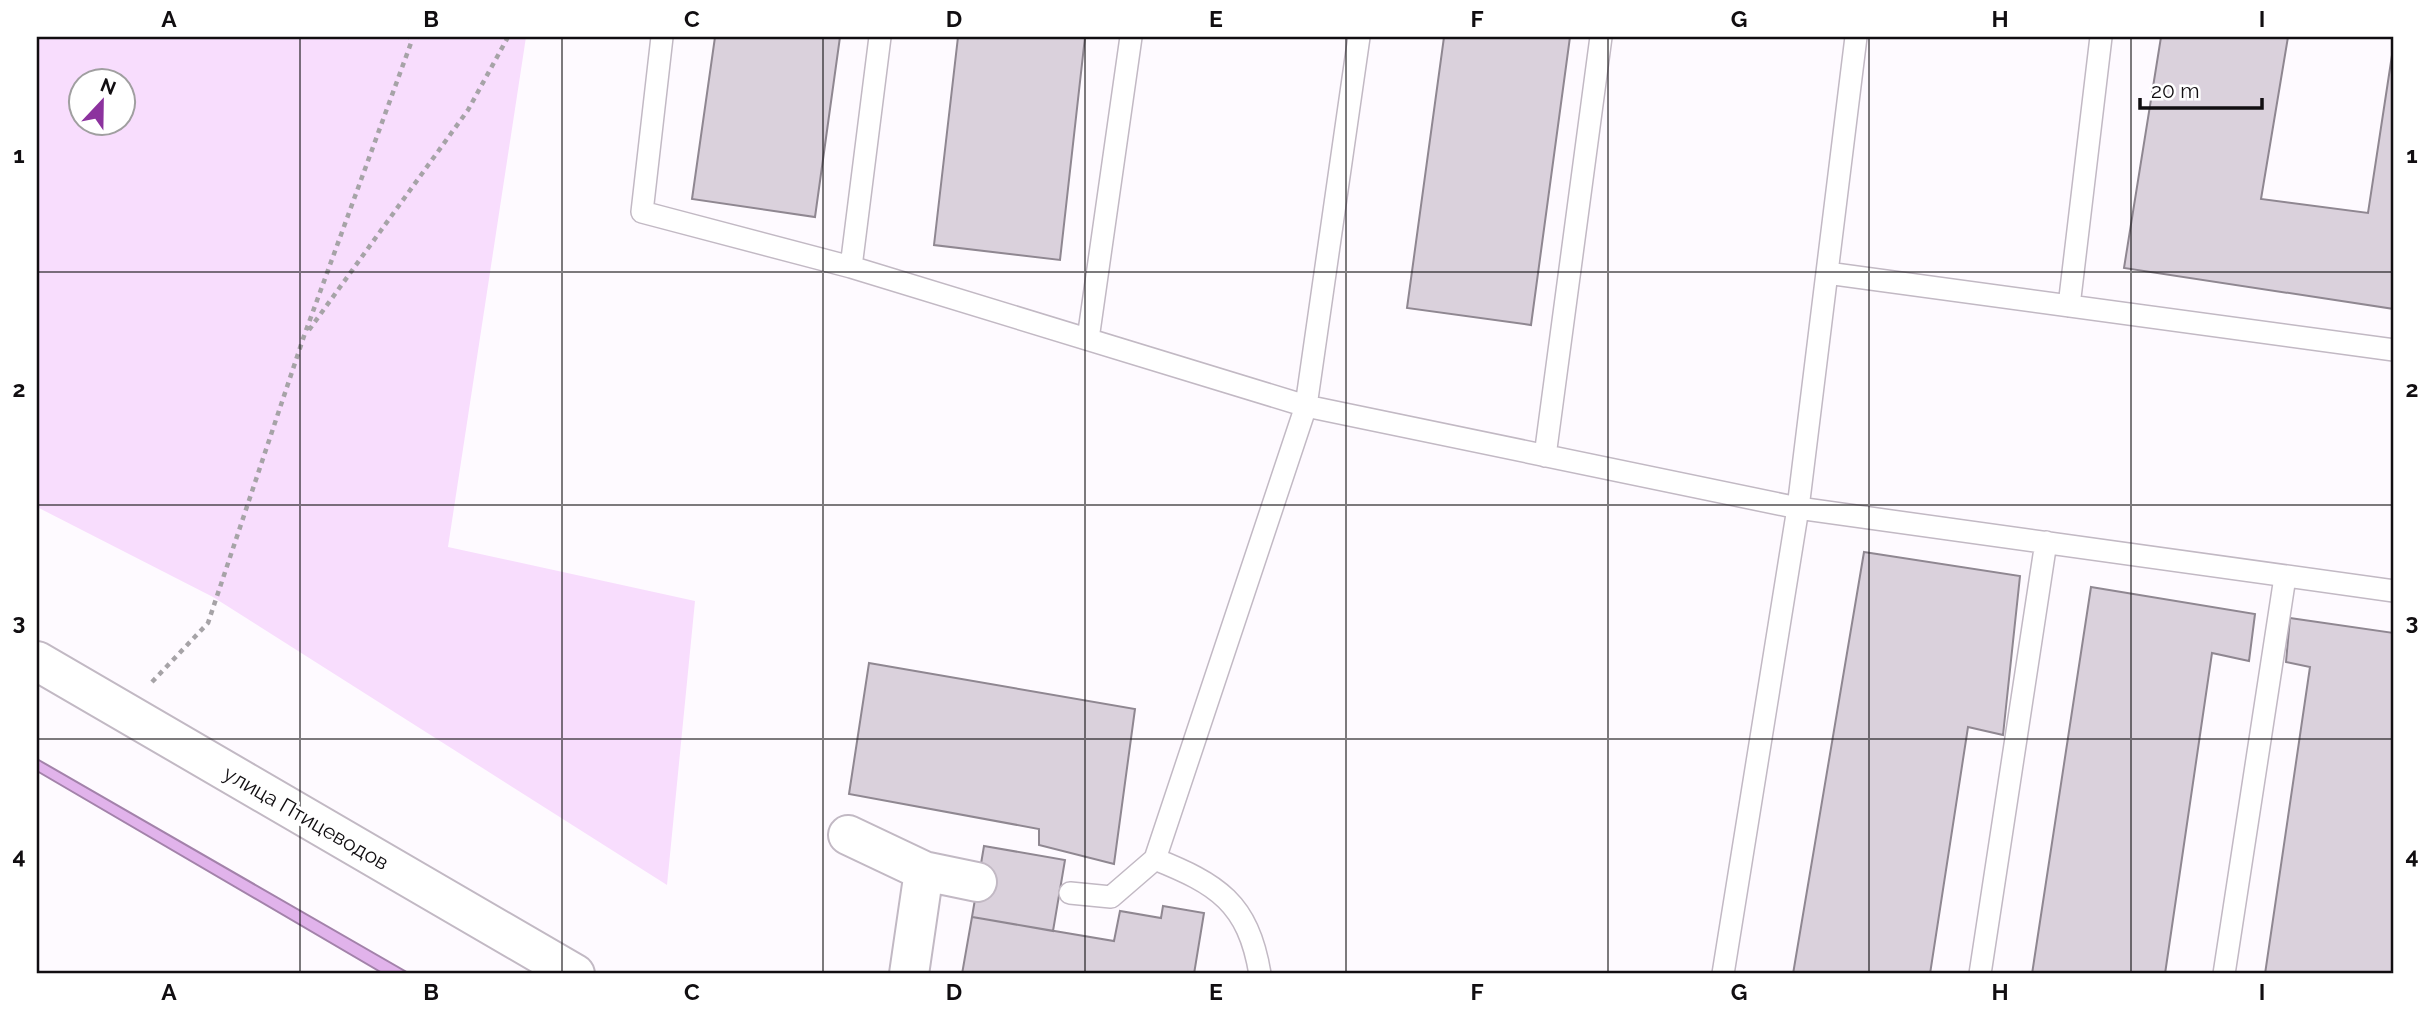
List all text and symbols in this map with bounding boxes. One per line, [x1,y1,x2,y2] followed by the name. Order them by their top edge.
[161,5,177,32] text: A
[423,5,439,32] text: B
[684,5,700,32] text: C
[946,5,962,32] text: D
[1209,5,1223,32] text: E
[1470,5,1484,32] text: F
[1731,5,1747,32] text: G
[1991,5,2009,32] text: H
[2259,5,2265,32] text: I
[66,66,136,136] north arrow
[2140,66,2263,110] scale bar
[98,73,119,99] text: N
[2151,78,2199,103] text: 20 m
[13,141,25,168] text: 1
[2406,141,2418,168] text: 1
[13,375,25,402] text: 2
[2406,375,2418,402] text: 2
[13,608,25,635] text: 3
[2406,608,2418,635] text: 3
[219,760,393,875] street label: улица Птицеводов
[12,842,26,869] text: 4
[2405,842,2419,869] text: 4
[161,978,177,1005] text: A
[423,978,439,1005] text: B
[684,978,700,1005] text: C
[946,978,962,1005] text: D
[1209,978,1223,1005] text: E
[1470,978,1484,1005] text: F
[1731,978,1747,1005] text: G
[1991,978,2009,1005] text: H
[2259,978,2265,1005] text: I

